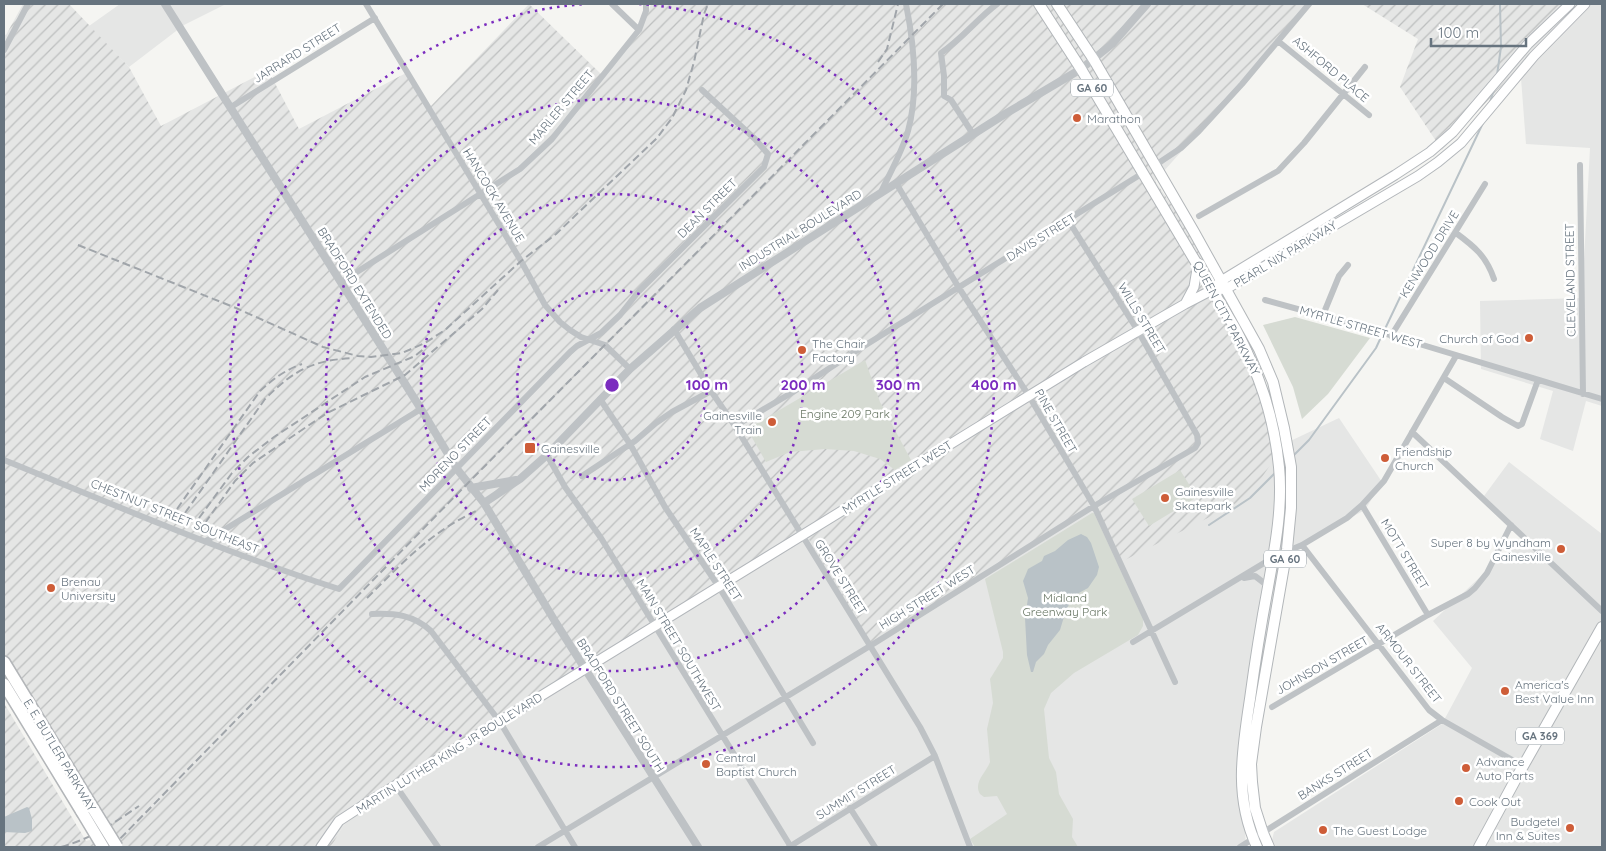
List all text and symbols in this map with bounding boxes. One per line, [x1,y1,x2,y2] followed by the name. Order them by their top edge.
[1431,15,1526,47] scale bar
[250,20,344,86] street label: JARRARD STREET
[1438,23,1479,42] text: 100 m
[1290,33,1372,105] street label: ASHFORD PLACE
[525,66,597,148] street label: MARLER STREET
[1071,80,1113,96] road number: GA 60
[1087,111,1141,126] place label: Marathon
[1071,112,1083,124] marker: Marathon
[460,145,528,245] street label: HANCOCK AVENUE
[674,175,740,241] street label: DEAN STREET
[736,186,865,274] street label: INDUSTRIAL BOULEVARD
[1396,207,1462,300] street label: KENWOOD DRIVE
[1003,210,1079,264] street label: DAVIS STREET
[1231,217,1339,291] street label: PEARL NIX PARKWAY
[1562,223,1578,337] street label: CLEVELAND STREET
[314,224,396,342] street label: BRADFORD EXTENDED
[1190,258,1264,378] street label: QUEEN CITY PARKWAY
[1115,280,1169,356] street label: WILLS STREET
[1298,302,1424,352] street label: MYRTLE STREET WEST
[1439,331,1519,346] place label: Church of God
[1523,332,1535,344] marker: Church of God
[812,336,866,365] place label: The Chair Factory
[796,344,808,356] marker: The Chair Factory
[686,375,728,394] text: 100 m
[781,375,826,394] text: 200 m
[876,375,920,394] text: 300 m
[971,375,1017,394] text: 400 m
[603,376,621,394] centre of rings
[1032,386,1080,456] street label: PINE STREET
[800,406,890,421] park label: Engine 209 Park
[703,408,762,437] place label: Gainesville Train
[416,414,494,494] street label: MORENO STREET
[766,416,778,428] marker: Gainesville Train
[839,437,955,517] street label: MYRTLE STREET WEST
[523,441,537,455] marker: Gainesville
[541,441,600,456] place label: Gainesville
[1395,444,1452,473] place label: Friendship Church
[1379,452,1391,464] marker: Friendship Church
[89,475,261,557] street label: CHESTNUT STREET SOUTHEAST
[1175,484,1234,513] place label: Gainesville Skatepark
[1159,492,1171,504] marker: Gainesville Skatepark
[1378,516,1432,592] street label: MOTT STREET
[687,525,745,603] street label: MAPLE STREET
[1431,535,1551,564] place label: Super 8 by Wyndham Gainesville
[812,536,870,618] street label: GROVE STREET
[1555,543,1567,555] marker: Super 8 by Wyndham Gainesville
[1264,550,1306,568] road number: GA 60
[876,561,978,633] street label: HIGH STREET WEST
[61,574,116,603] place label: Brenau University
[634,576,724,714] street label: MAIN STREET SOUTHWEST
[45,582,57,594] marker: Brenau University
[1022,590,1108,619] park label: Midland Greenway Park
[1373,620,1445,706] street label: ARMOUR STREET
[1273,632,1371,698] street label: JOHNSON STREET
[574,635,668,775] street label: BRADFORD STREET SOUTH
[1515,677,1594,706] place label: America's Best Value Inn
[1499,685,1511,697] marker: America's Best Value Inn
[353,689,545,817] street label: MARTIN LUTHER KING JR BOULEVARD
[20,696,100,814] street label: E. E. BUTLER PARKWAY
[1516,728,1564,744] road number: GA 369
[1295,745,1375,803] street label: BANKS STREET
[716,750,797,779] place label: Central Baptist Church
[1476,754,1534,783] place label: Advance Auto Parts
[700,758,712,770] marker: Central Baptist Church
[813,761,899,823] street label: SUMMIT STREET
[1460,762,1472,774] marker: Advance Auto Parts
[1469,794,1521,809] place label: Cook Out
[1453,795,1465,807] marker: Cook Out
[1496,814,1560,843] place label: Budgetel Inn & Suites
[1564,822,1576,834] marker: Budgetel Inn & Suites
[1333,823,1427,838] place label: The Guest Lodge
[1317,824,1329,836] marker: The Guest Lodge

